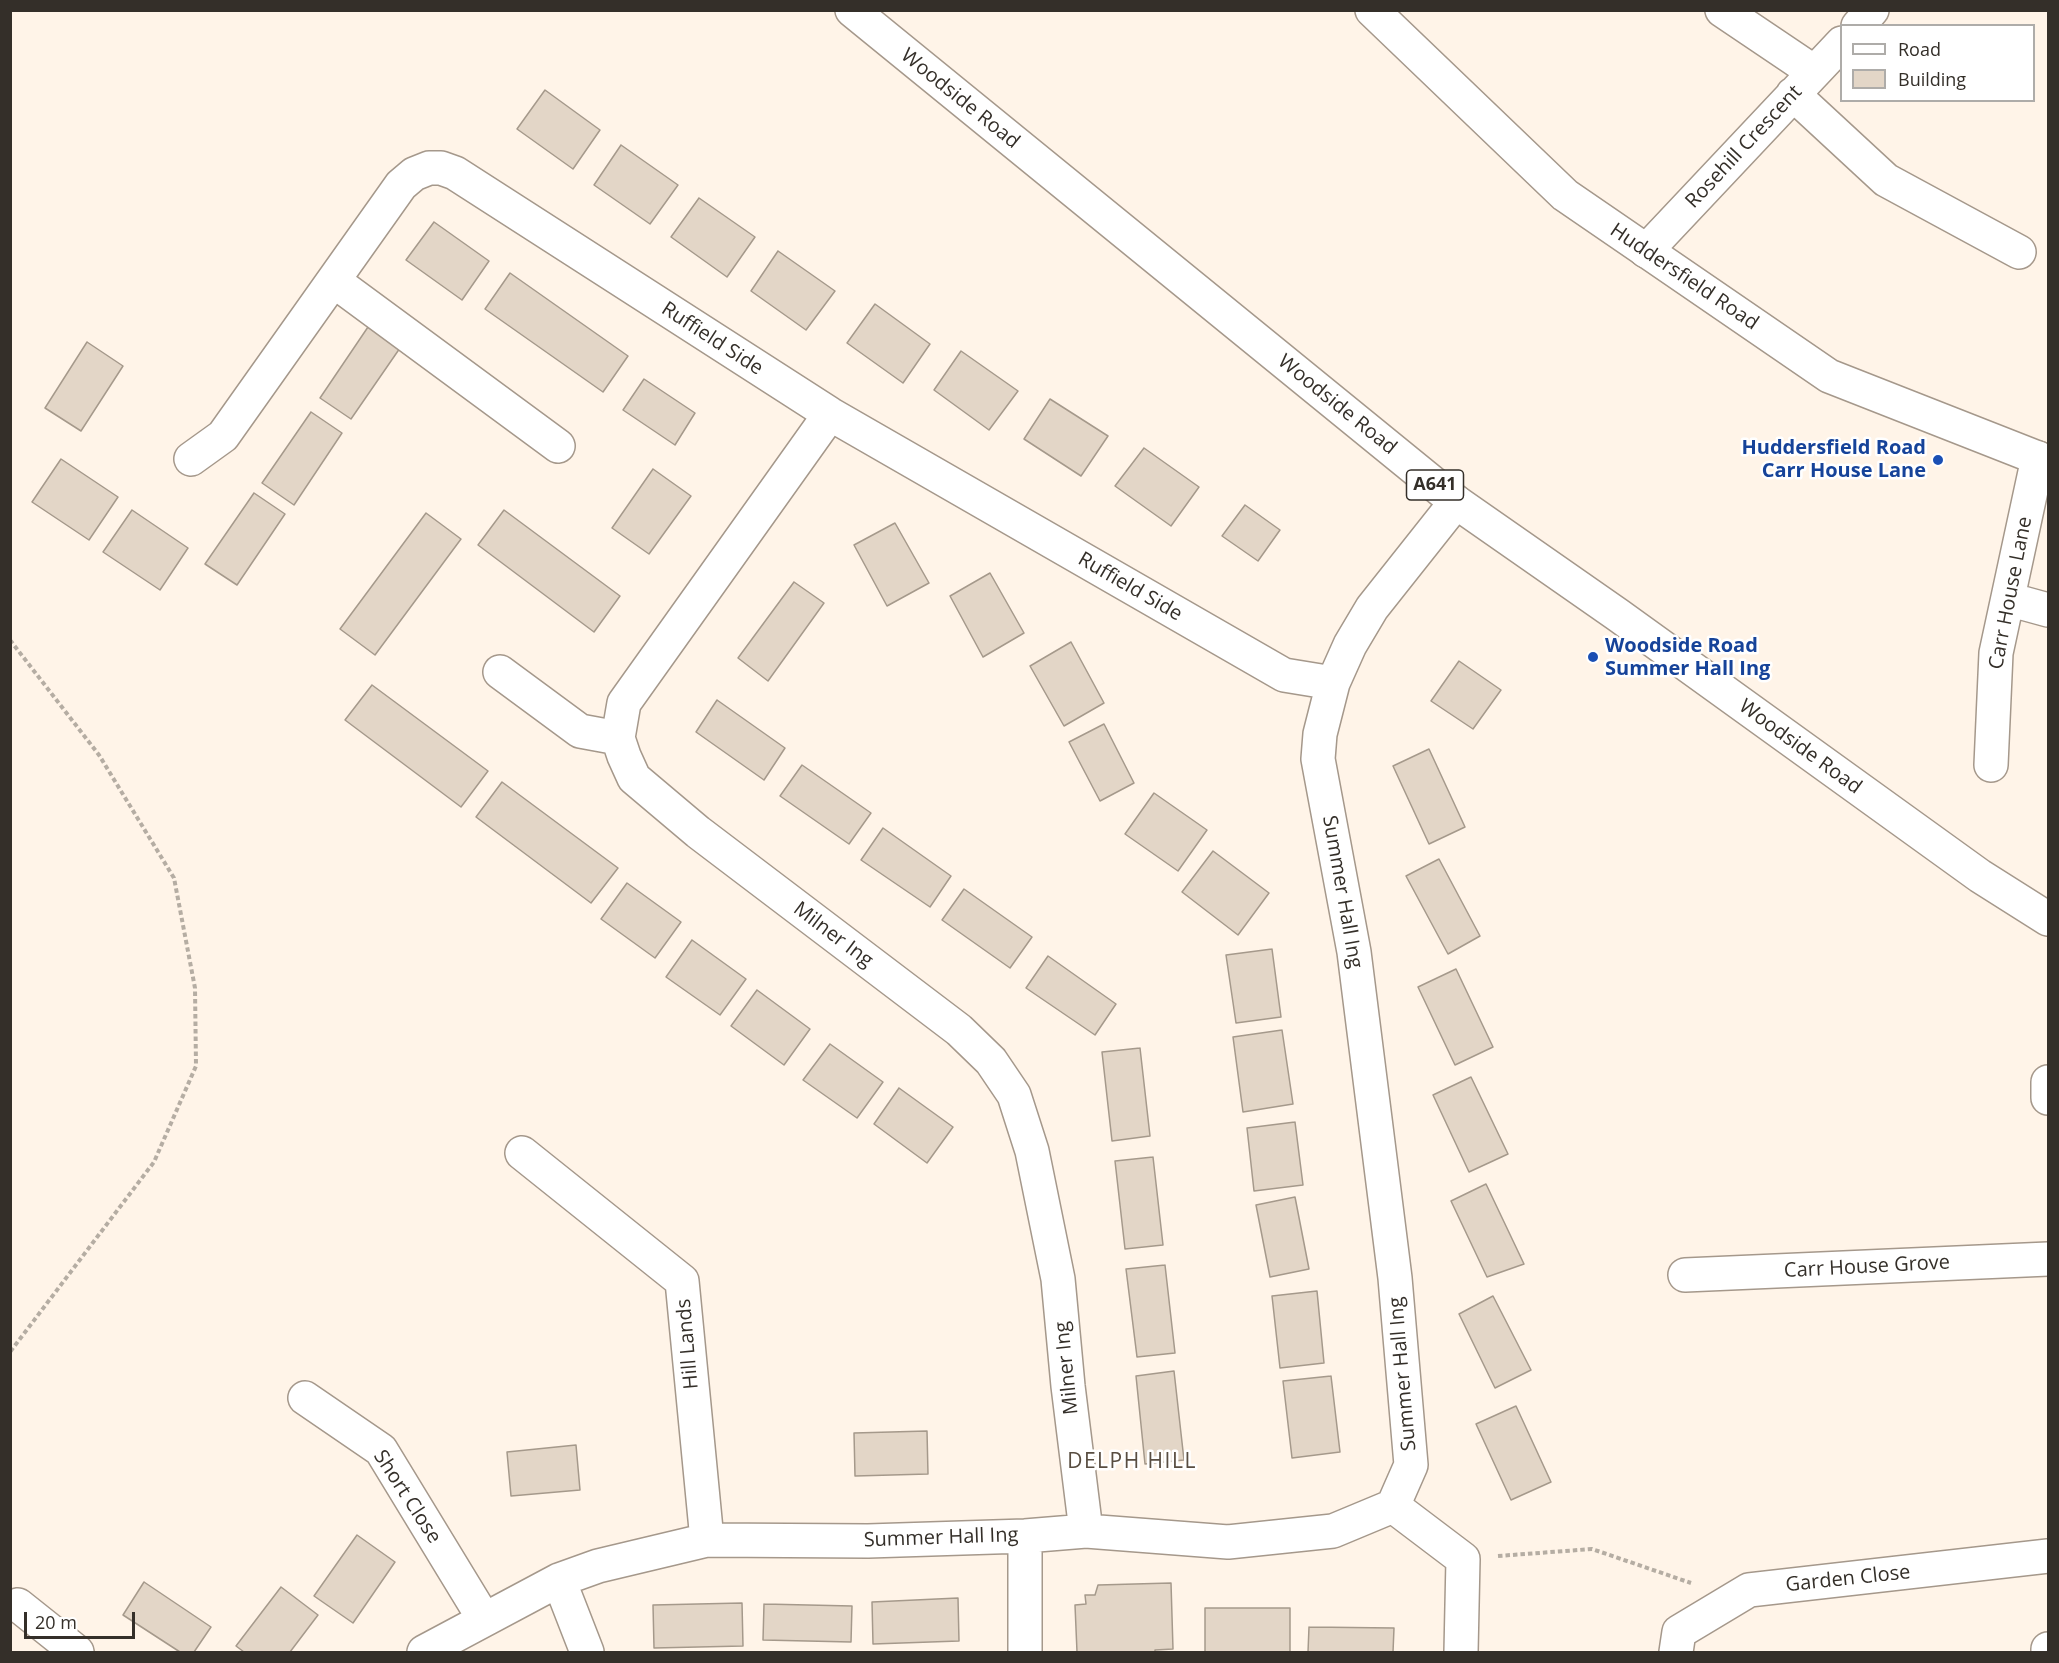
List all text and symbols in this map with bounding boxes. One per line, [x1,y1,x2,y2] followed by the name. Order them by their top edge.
[1840,24,2035,102] legend
[1898,37,1941,61] text: Road
[896,44,1024,154] street label: Woodside Road
[1898,67,1966,91] text: Building
[1681,80,1807,214] street label: Rosehill Crescent
[1605,219,1763,335] street label: Huddersfield Road
[657,297,767,381] street label: Ruffield Side
[1273,350,1401,460] street label: Woodside Road
[1741,436,1926,483] place label: Huddersfield Road Carr House Lane
[1931,453,1945,467] marker: Huddersfield Road Carr House Lane
[1406,470,1464,500] road number: A641
[1984,514,2038,672] street label: Carr House Lane
[1074,548,1186,626] street label: Ruffield Side
[1605,634,1770,681] place label: Woodside Road Summer Hall Ing
[1586,650,1600,664] marker: Woodside Road Summer Hall Ing
[1734,694,1866,800] street label: Woodside Road
[1317,814,1367,970] street label: Summer Hall Ing
[788,897,878,973] street label: Milner Ing
[1783,1251,1951,1283] street label: Carr House Grove
[1384,1296,1422,1452] street label: Summer Hall Ing
[672,1298,704,1390] street label: Hill Lands
[1050,1320,1084,1416] street label: Milner Ing
[368,1446,446,1548] street label: Short Close
[1067,1449,1197,1475] district label: DELPH HILL
[863,1523,1019,1553] street label: Summer Hall Ing
[1784,1561,1912,1597] street label: Garden Close
[27,1600,138,1638] scale bar
[35,1610,77,1634] text: 20 m

